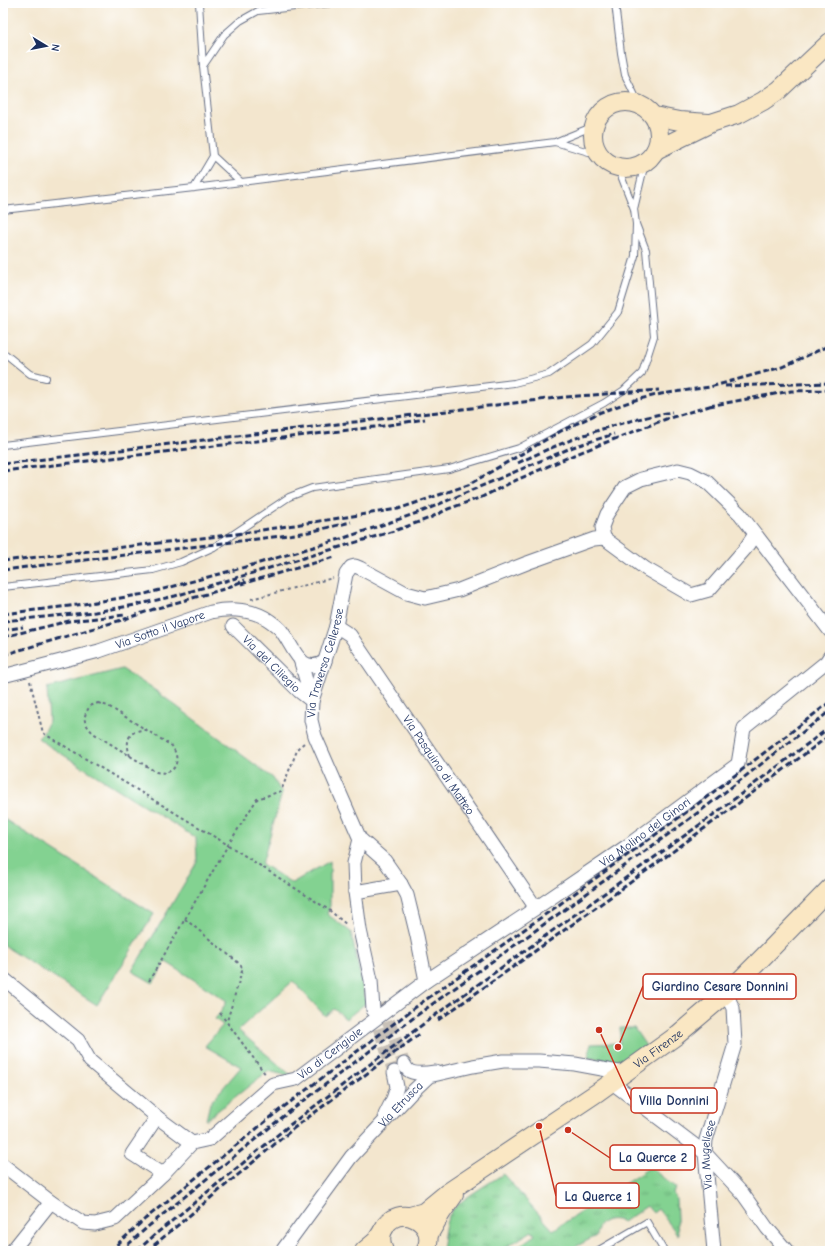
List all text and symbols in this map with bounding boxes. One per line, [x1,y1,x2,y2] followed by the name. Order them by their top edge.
[26,26,66,66] north arrow
[48,43,62,52] text: N
[304,607,346,718] street label: Via Traversa Cellerese
[114,608,207,652] street label: Via Sotto il Vapore
[240,632,303,695] street label: Via del Ciliegio
[400,713,477,817] street label: Via Pasquino di Matteo
[597,794,693,870] street label: Via Molino del Ginori
[643,974,796,999] callout: Giardino Cesare Donnini
[652,979,788,994] text: Giardino Cesare Donnini
[295,1024,365,1082] street label: Via di Cerigiole
[631,1026,686,1071] street label: Via Firenze
[376,1079,426,1130] street label: Via Etrusca
[631,1088,717,1113] callout: Villa Donnini
[639,1093,709,1108] text: Villa Donnini
[698,1118,719,1190] street label: Via Mugellese
[610,1145,695,1170] callout: La Querce 2
[619,1150,687,1165] text: La Querce 2
[556,1183,639,1208] callout: La Querce 1
[564,1189,632,1204] text: La Querce 1

